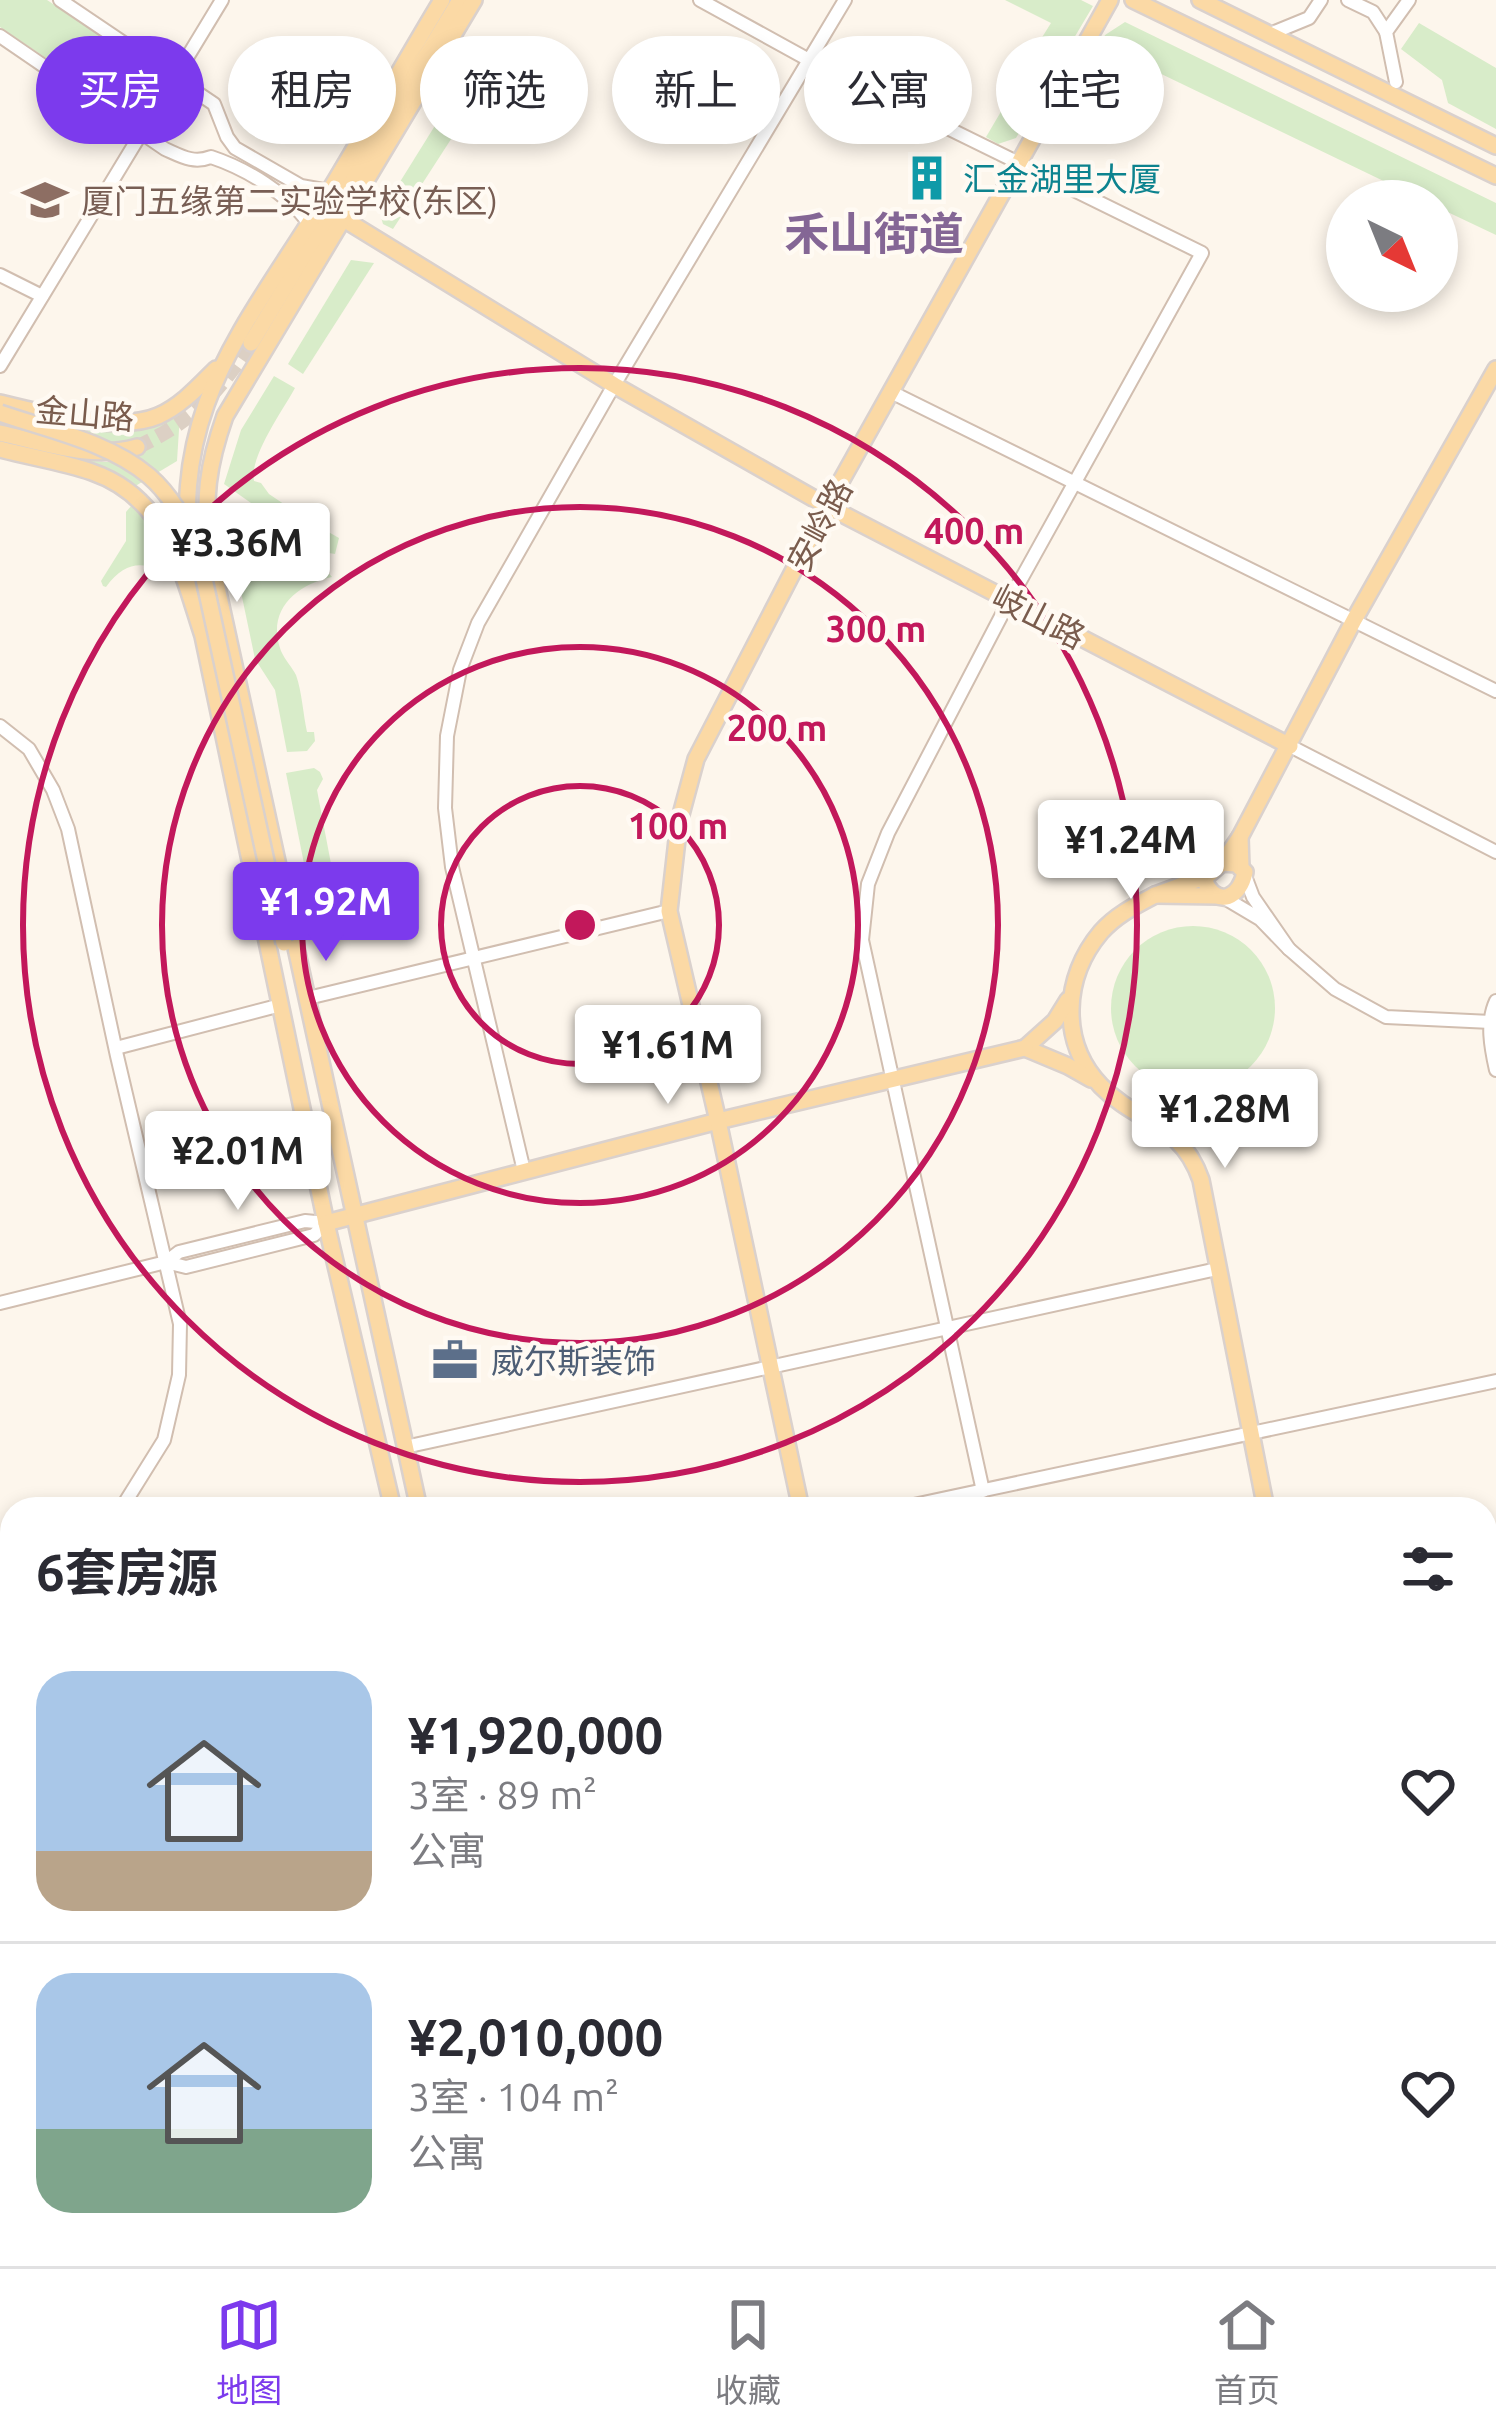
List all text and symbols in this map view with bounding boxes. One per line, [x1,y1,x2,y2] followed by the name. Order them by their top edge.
[36,36,204,144] chip: 买房
[228,36,396,144] chip: 租房
[420,36,588,144] chip: 筛选
[612,36,780,144] chip: 新上
[804,36,972,144] chip: 公寓
[996,36,1164,144] chip: 住宅
[902,153,952,203] building icon: 汇金湖里大厦
[963,160,1161,197] place label: 汇金湖里大厦
[20,175,70,225] school or university icon: 厦门五缘第二实验学校(东区)
[1326,180,1458,312] north arrow
[1326,180,1458,312] map controls
[81,182,498,220] place label: 厦门五缘第二实验学校(东区)
[784,208,964,259] district label: 禾山街道
[34,390,136,436] street label: 金山路
[779,473,859,577] street label: 安岭路
[139,503,335,605] pin: ¥3.36M
[924,510,1024,551] text: 400 m
[171,520,303,563] text: ¥3.36M
[986,577,1092,655] street label: 岐山路
[826,608,926,649] text: 300 m
[727,707,827,748] text: 200 m
[1033,800,1229,902] pin: ¥1.24M
[628,805,728,846] text: 100 m
[1065,817,1197,860] text: ¥1.24M
[228,862,424,964] pin: ¥1.92M
[260,879,392,922] text: ¥1.92M
[559,904,601,946] centre of rings
[570,1005,766,1107] pin: ¥1.61M
[602,1022,734,1065] text: ¥1.61M
[1127,1069,1323,1171] pin: ¥1.28M
[1159,1086,1291,1129] text: ¥1.28M
[140,1111,336,1213] pin: ¥2.01M
[172,1128,304,1171] text: ¥2.01M
[430,1335,480,1385] office icon: 威尔斯装饰
[491,1342,656,1379] place label: 威尔斯装饰
[1395,1536,1461,1602] icon: filters
[36,1543,218,1601] text: 6套房源
[408,1706,663,1764] text: ¥1,920,000
[132,1719,276,1863] icon: home
[1395,1758,1461,1824] icon: heart
[408,1773,597,1816] text: 3室 · 89 m²
[408,1829,486,1872] text: 公寓
[408,2008,663,2066] text: ¥2,010,000
[132,2021,276,2165] icon: home
[1395,2060,1461,2126] icon: heart
[408,2075,619,2118] text: 3室 · 104 m²
[408,2131,486,2174] text: 公寓
[216,2292,282,2412] tab: 地图
[715,2292,781,2412] tab: 收藏
[1214,2292,1280,2412] tab: 首页

